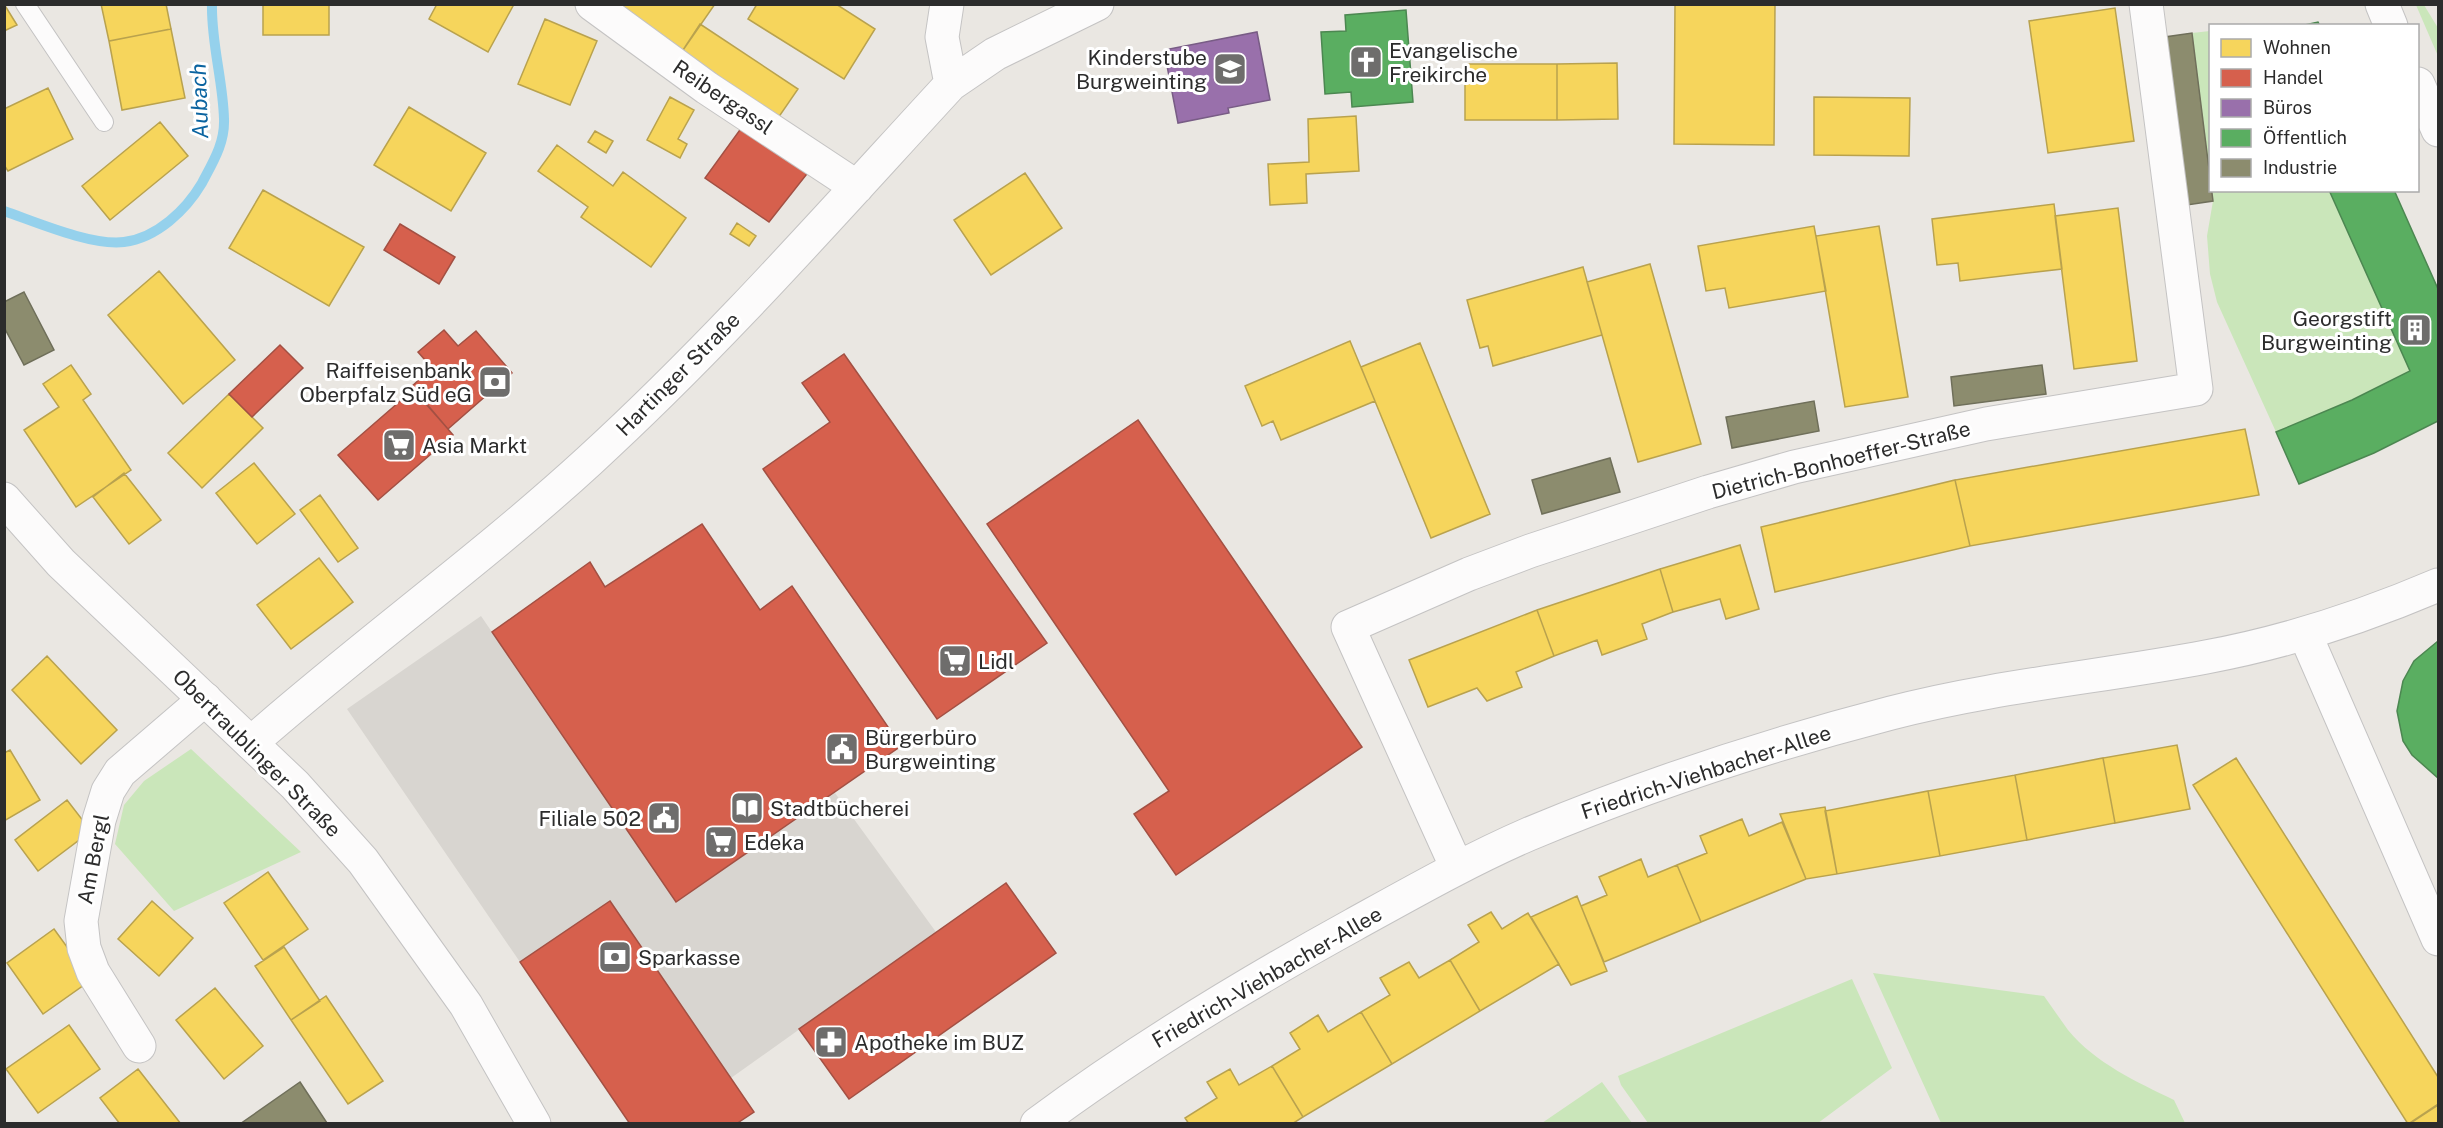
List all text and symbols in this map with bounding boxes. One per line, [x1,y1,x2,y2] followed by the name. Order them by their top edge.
[2209,24,2419,192] legend
[2263,37,2331,58] text: Wohnen
[1389,38,1518,87] place label: Evangelische Freikirche
[1348,44,1384,80] church icon: Evangelische Freikirche
[1076,45,1207,94] place label: Kinderstube Burgweinting
[1212,51,1248,87] school or university icon: Kinderstube Burgweinting
[668,54,778,140] street label: Reibergassl
[185,63,213,139] water label: Aubach
[2263,67,2323,88] text: Handel
[2263,97,2312,118] text: Büros
[2263,126,2347,148] text: Öffentlich
[2263,157,2337,178] text: Industrie
[2261,306,2392,355] place label: Georgstift Burgweinting
[611,307,745,441] street label: Hartinger Straße
[2397,312,2433,348] building icon: Georgstift Burgweinting
[299,358,472,407] place label: Raiffeisenbank Oberpfalz Süd eG
[477,364,513,400] bank icon: Raiffeisenbank Oberpfalz Süd eG
[1709,416,1973,504] street label: Dietrich-Bonhoeffer-Straße
[381,427,417,463] supermarket icon: Asia Markt
[422,433,527,458] place label: Asia Markt
[937,643,973,679] supermarket icon: Lidl
[978,649,1014,674] place label: Lidl
[168,664,346,842] street label: Obertraublinger Straße
[1578,720,1834,824] street label: Friedrich-Viehbacher-Allee
[865,725,996,774] place label: Bürgerbüro Burgweinting
[824,731,860,767] public building icon: Bürgerbüro Burgweinting
[729,790,765,826] library icon: Stadtbücherei
[770,796,909,821] place label: Stadtbücherei
[646,800,682,836] public building icon: Filiale 502
[539,806,641,831] place label: Filiale 502
[72,812,114,906] street label: Am Bergl
[703,824,739,860] supermarket icon: Edeka
[744,830,804,855] place label: Edeka
[1148,901,1386,1053] street label: Friedrich-Viehbacher-Allee
[597,939,633,975] bank icon: Sparkasse
[638,945,740,970] place label: Sparkasse
[813,1024,849,1060] pharmacy icon: Apotheke im BUZ
[854,1030,1024,1055] place label: Apotheke im BUZ

